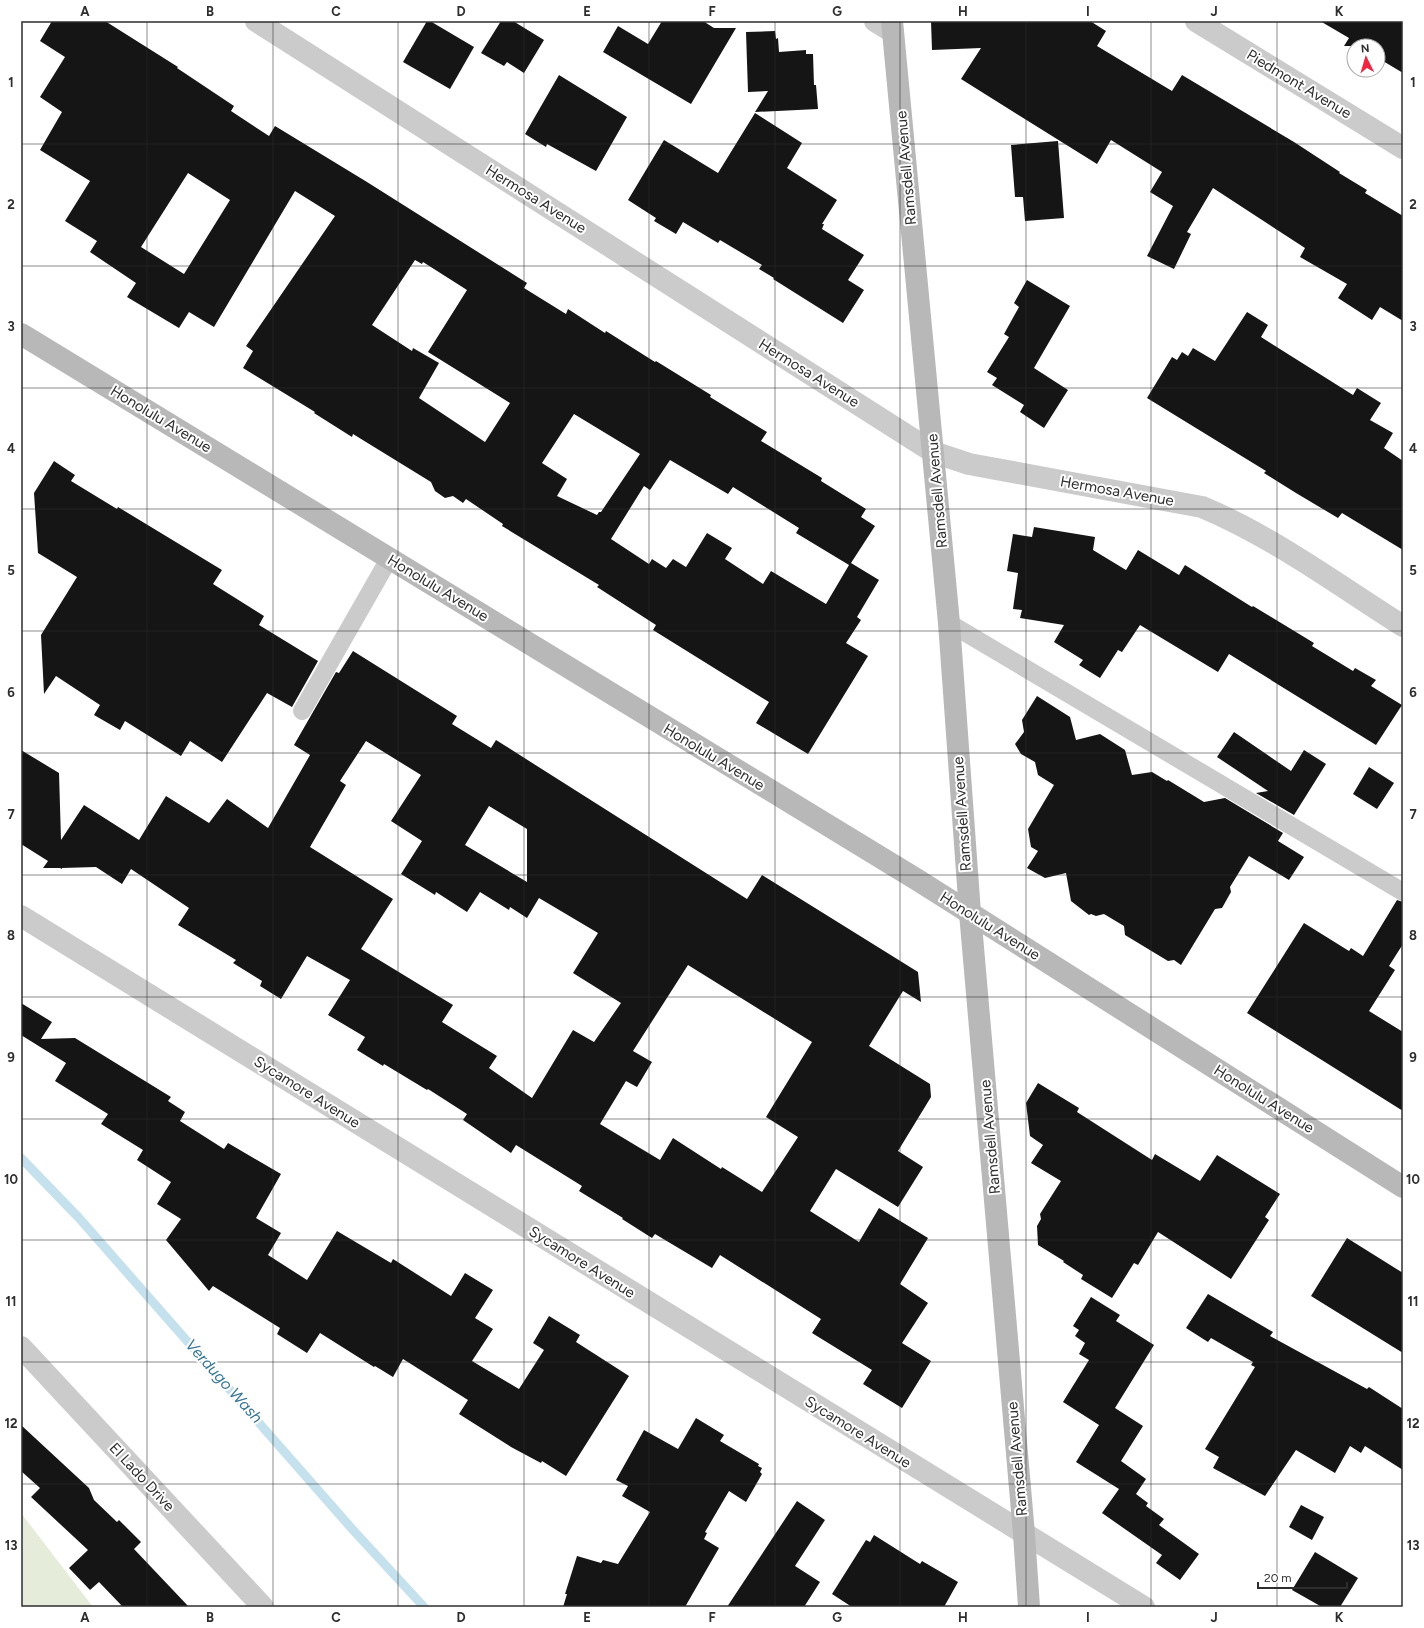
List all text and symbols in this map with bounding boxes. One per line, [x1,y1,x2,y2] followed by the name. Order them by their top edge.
[80,4,90,19] text: A
[206,4,214,19] text: B
[331,4,341,19] text: C
[456,4,466,19] text: D
[583,4,591,19] text: E
[708,4,716,19] text: F
[832,4,842,19] text: G
[958,4,968,19] text: H
[1086,4,1090,19] text: I
[1210,4,1218,19] text: J
[1335,4,1344,19] text: K
[1346,38,1386,78] north arrow
[1360,42,1370,55] text: N
[1243,46,1355,122] street label: Piedmont Avenue
[8,75,14,90] text: 1
[1410,75,1416,90] text: 1
[892,110,920,226] street label: Ramsdell Avenue
[482,161,590,237] street label: Hermosa Avenue
[7,197,15,212] text: 2
[1409,197,1417,212] text: 2
[7,319,15,334] text: 3
[1409,319,1417,334] text: 3
[755,335,863,411] street label: Hermosa Avenue
[107,382,215,456] street label: Honolulu Avenue
[923,433,951,549] street label: Ramsdell Avenue
[7,441,15,456] text: 4
[1409,441,1417,456] text: 4
[1059,472,1175,510] street label: Hermosa Avenue
[384,551,492,625] street label: Honolulu Avenue
[7,563,15,578] text: 5
[1409,563,1417,578] text: 5
[7,685,15,700] text: 6
[1409,685,1417,700] text: 6
[660,720,768,794] street label: Honolulu Avenue
[949,756,975,872] street label: Ramsdell Avenue
[7,807,15,822] text: 7
[1409,807,1417,822] text: 7
[937,888,1043,964] street label: Honolulu Avenue
[7,928,15,943] text: 8
[1409,928,1417,943] text: 8
[7,1050,15,1065] text: 9
[1409,1050,1417,1065] text: 9
[251,1052,363,1132] street label: Sycamore Avenue
[1211,1061,1317,1137] street label: Honolulu Avenue
[976,1079,1004,1195] street label: Ramsdell Avenue
[4,1172,18,1187] text: 10
[1406,1172,1420,1187] text: 10
[526,1222,638,1302] street label: Sycamore Avenue
[6,1294,16,1309] text: 11
[1408,1294,1418,1309] text: 11
[181,1335,267,1427] water label: Verdugo Wash
[802,1392,914,1472] street label: Sycamore Avenue
[1003,1401,1031,1517] street label: Ramsdell Avenue
[4,1416,18,1431] text: 12
[1406,1416,1420,1431] text: 12
[106,1439,178,1515] street label: El Lado Drive
[5,1538,17,1553] text: 13
[1407,1538,1419,1553] text: 13
[1258,1564,1347,1590] scale bar
[1264,1571,1292,1585] text: 20 m
[80,1610,90,1625] text: A
[206,1610,214,1625] text: B
[331,1610,341,1625] text: C
[456,1610,466,1625] text: D
[583,1610,591,1625] text: E
[708,1610,716,1625] text: F
[832,1610,842,1625] text: G
[958,1610,968,1625] text: H
[1086,1610,1090,1625] text: I
[1210,1610,1218,1625] text: J
[1335,1610,1344,1625] text: K

